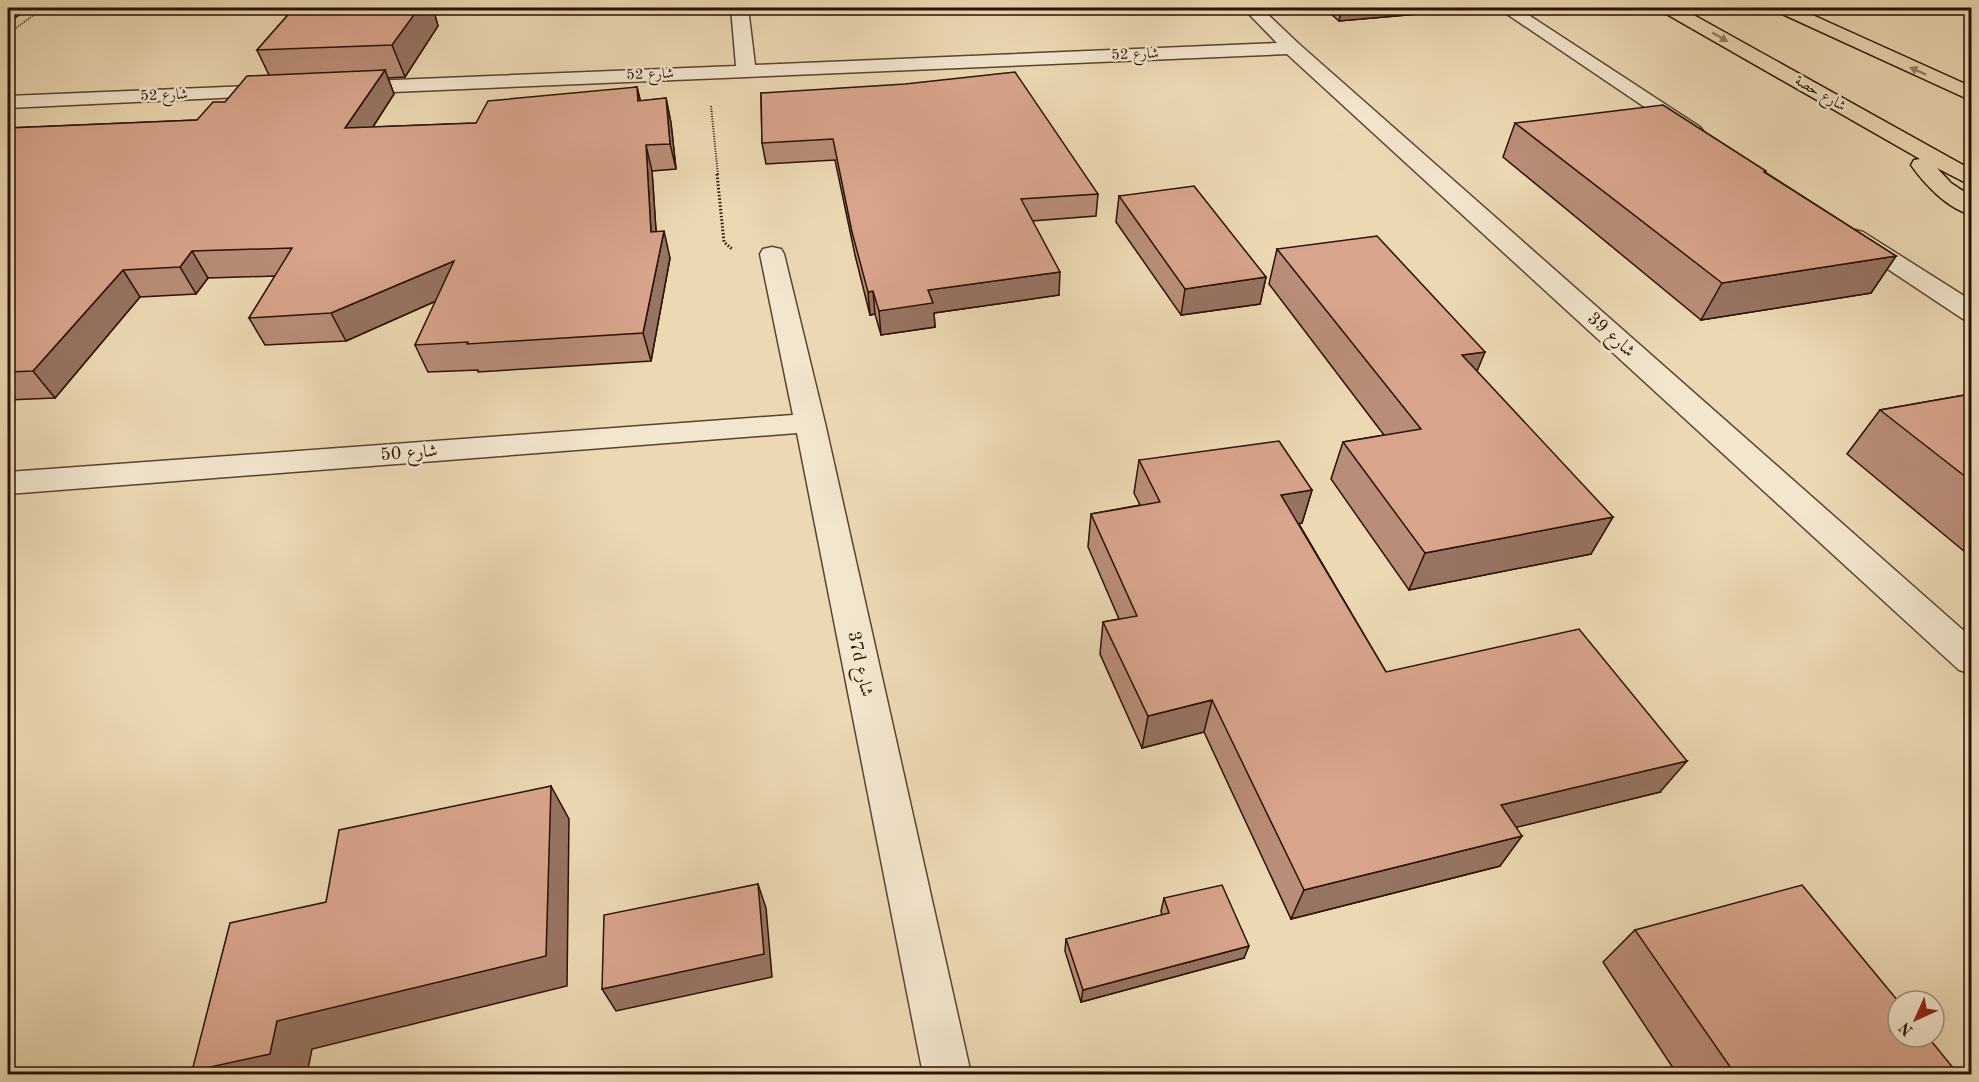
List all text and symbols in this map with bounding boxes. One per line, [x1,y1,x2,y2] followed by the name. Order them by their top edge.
[1712,32,1729,42] one-way arrow
[1111,47,1159,67] street label: شارع 52
[1909,66,1927,76] one-way arrow
[626,67,674,87] street label: شارع 52
[1790,73,1848,118] street label: شارع حصة
[140,88,188,108] street label: شارع 52
[1580,309,1638,365] street label: شارع 39
[380,442,439,469] street label: شارع 50
[839,630,876,699] street label: 37d شارع
[1886,989,1946,1049] north arrow
[1896,1018,1917,1038] text: N

